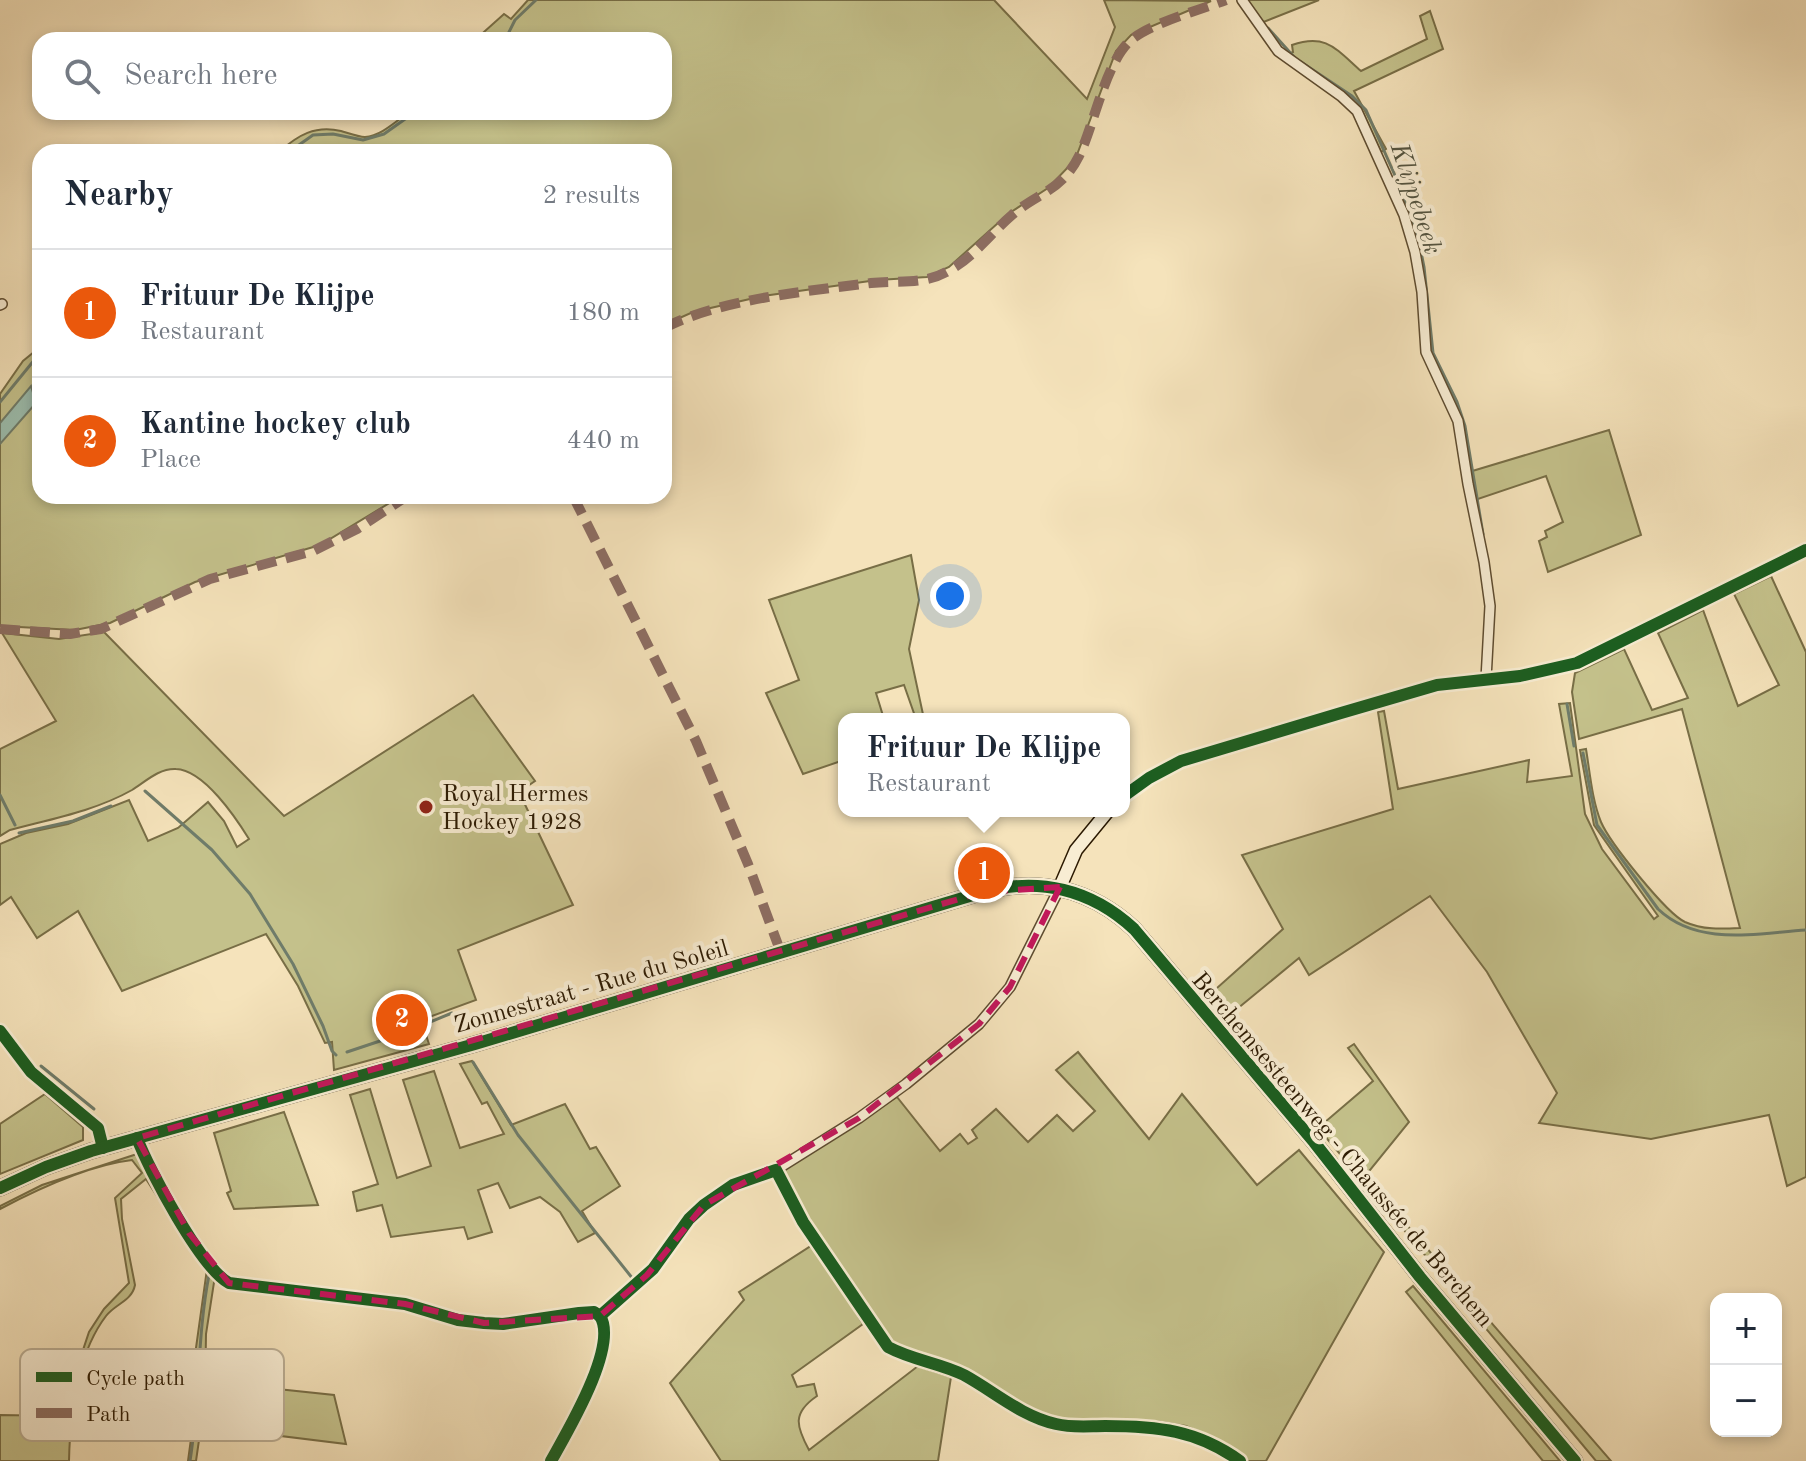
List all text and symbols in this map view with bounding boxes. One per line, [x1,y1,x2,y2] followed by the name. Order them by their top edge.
[32,32,672,120] search box
[60,54,104,98] icon: search
[124,61,278,91] text: Search here
[1385,139,1445,258] water label: Klijpebeek
[64,179,174,213] text: Nearby
[542,183,640,209] text: 2 results
[140,282,375,312] text: Frituur De Klijpe
[82,300,98,326] text: 1
[567,300,640,326] text: 180 m
[140,319,264,345] text: Restaurant
[140,410,411,440] text: Kantine hockey club
[82,428,98,454] text: 2
[567,428,640,454] text: 440 m
[140,447,201,473] text: Place
[930,576,970,616] your location
[838,713,1130,817] popup
[867,734,1101,764] text: Frituur De Klijpe
[867,771,991,797] text: Restaurant
[442,783,588,835] place label: Royal Hermes Hockey 1928
[417,798,435,816] marker: Royal Hermes Hockey 1928
[958,843,1010,903] pin: 1
[451,937,732,1039] street label: Zonnestraat - Rue du Soleil
[1186,968,1497,1332] street label: Berchemsesteenweg - Chaussée de Berchem
[376,990,428,1050] pin: 2
[1710,1293,1782,1437] map controls
[1710,1293,1782,1365] button: +
[20,1349,284,1441] legend
[1710,1365,1782,1437] button: −
[86,1368,185,1390] text: Cycle path
[86,1404,131,1426] text: Path

